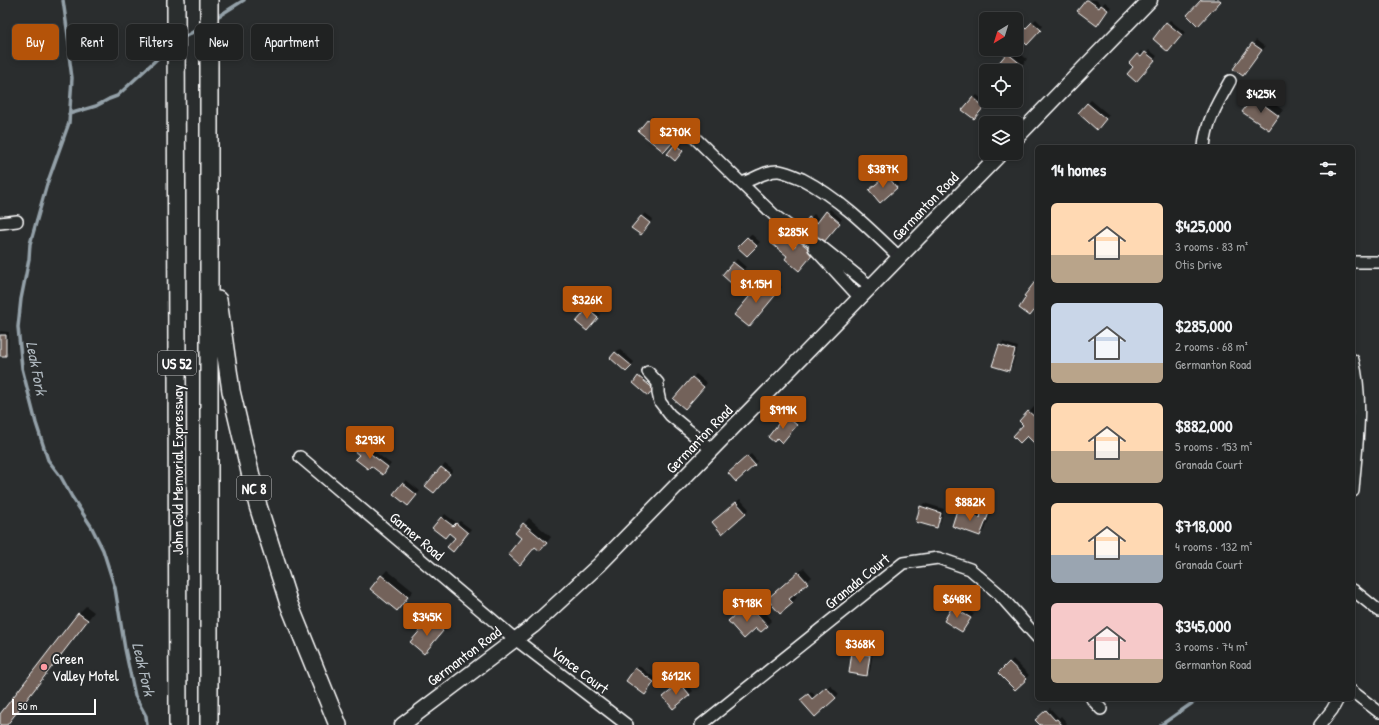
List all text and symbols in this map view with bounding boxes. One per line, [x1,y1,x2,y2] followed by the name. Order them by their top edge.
[979,12,1023,56] north arrow
[979,12,1023,160] map controls
[12,24,59,60] chip: Buy
[67,24,118,60] chip: Rent
[126,24,187,60] chip: Filters
[195,24,243,60] chip: New
[251,24,333,60] chip: Apartment
[979,64,1023,108] button: locate
[1233,80,1289,114] pin: $425K
[1246,84,1276,102] text: $425K
[979,116,1023,160] button: layers
[647,118,703,152] pin: $270K
[659,122,691,140] text: $270K
[855,155,911,189] pin: $387K
[1051,158,1106,181] text: 14 homes
[1317,158,1339,180] icon: filters
[867,159,899,177] text: $387K
[887,167,963,245] street label: Germanton Road
[1175,214,1231,237] text: $425,000
[765,218,821,252] pin: $285K
[1083,219,1131,267] icon: home
[778,222,808,240] text: $285K
[1175,237,1248,255] text: 3 rooms · 83 m²
[1175,255,1222,273] text: Otis Drive
[723,270,789,304] pin: $1.15M
[740,274,772,292] text: $1.15M
[559,286,615,320] pin: $326K
[572,290,602,308] text: $326K
[1175,314,1232,337] text: $285,000
[1083,319,1131,367] icon: home
[1175,337,1248,355] text: 2 rooms · 68 m²
[21,339,53,398] water label: Leak Fork
[158,351,196,375] road number: US 52
[1175,355,1251,373] text: Germanton Road
[167,385,188,555] street label: John Gold Memorial Expressway
[755,396,811,430] pin: $919K
[661,400,737,478] street label: Germanton Road
[769,400,797,418] text: $919K
[1175,414,1233,437] text: $882,000
[1083,419,1131,467] icon: home
[342,426,398,460] pin: $293K
[355,430,385,448] text: $293K
[1175,437,1252,455] text: 5 rooms · 153 m²
[1175,455,1243,473] text: Granada Court
[237,476,271,500] road number: NC 8
[942,488,998,522] pin: $882K
[955,492,985,510] text: $882K
[385,507,449,565] street label: Garner Road
[1175,514,1232,537] text: $718,000
[1083,519,1131,567] icon: home
[1175,537,1252,555] text: 4 rooms · 132 m²
[820,548,895,614] street label: Granada Court
[1175,555,1243,573] text: Granada Court
[929,585,985,619] pin: $648K
[719,589,775,623] pin: $718K
[942,589,972,607] text: $648K
[732,593,762,611] text: $718K
[399,603,455,637] pin: $345K
[412,607,442,625] text: $345K
[1175,614,1231,637] text: $345,000
[1083,619,1131,667] icon: home
[423,621,506,691] street label: Germanton Road
[832,630,888,664] pin: $368K
[845,634,875,652] text: $368K
[1175,637,1248,655] text: 3 rooms · 74 m²
[127,640,161,699] water label: Leak Fork
[547,641,614,699] street label: Vance Court
[52,648,119,686] place label: Green Valley Motel
[1175,655,1251,673] text: Germanton Road
[39,662,49,672] marker: Green Valley Motel
[648,662,704,696] pin: $612K
[661,666,691,684] text: $612K
[12,697,96,716] scale bar
[18,699,38,713] text: 50 m

